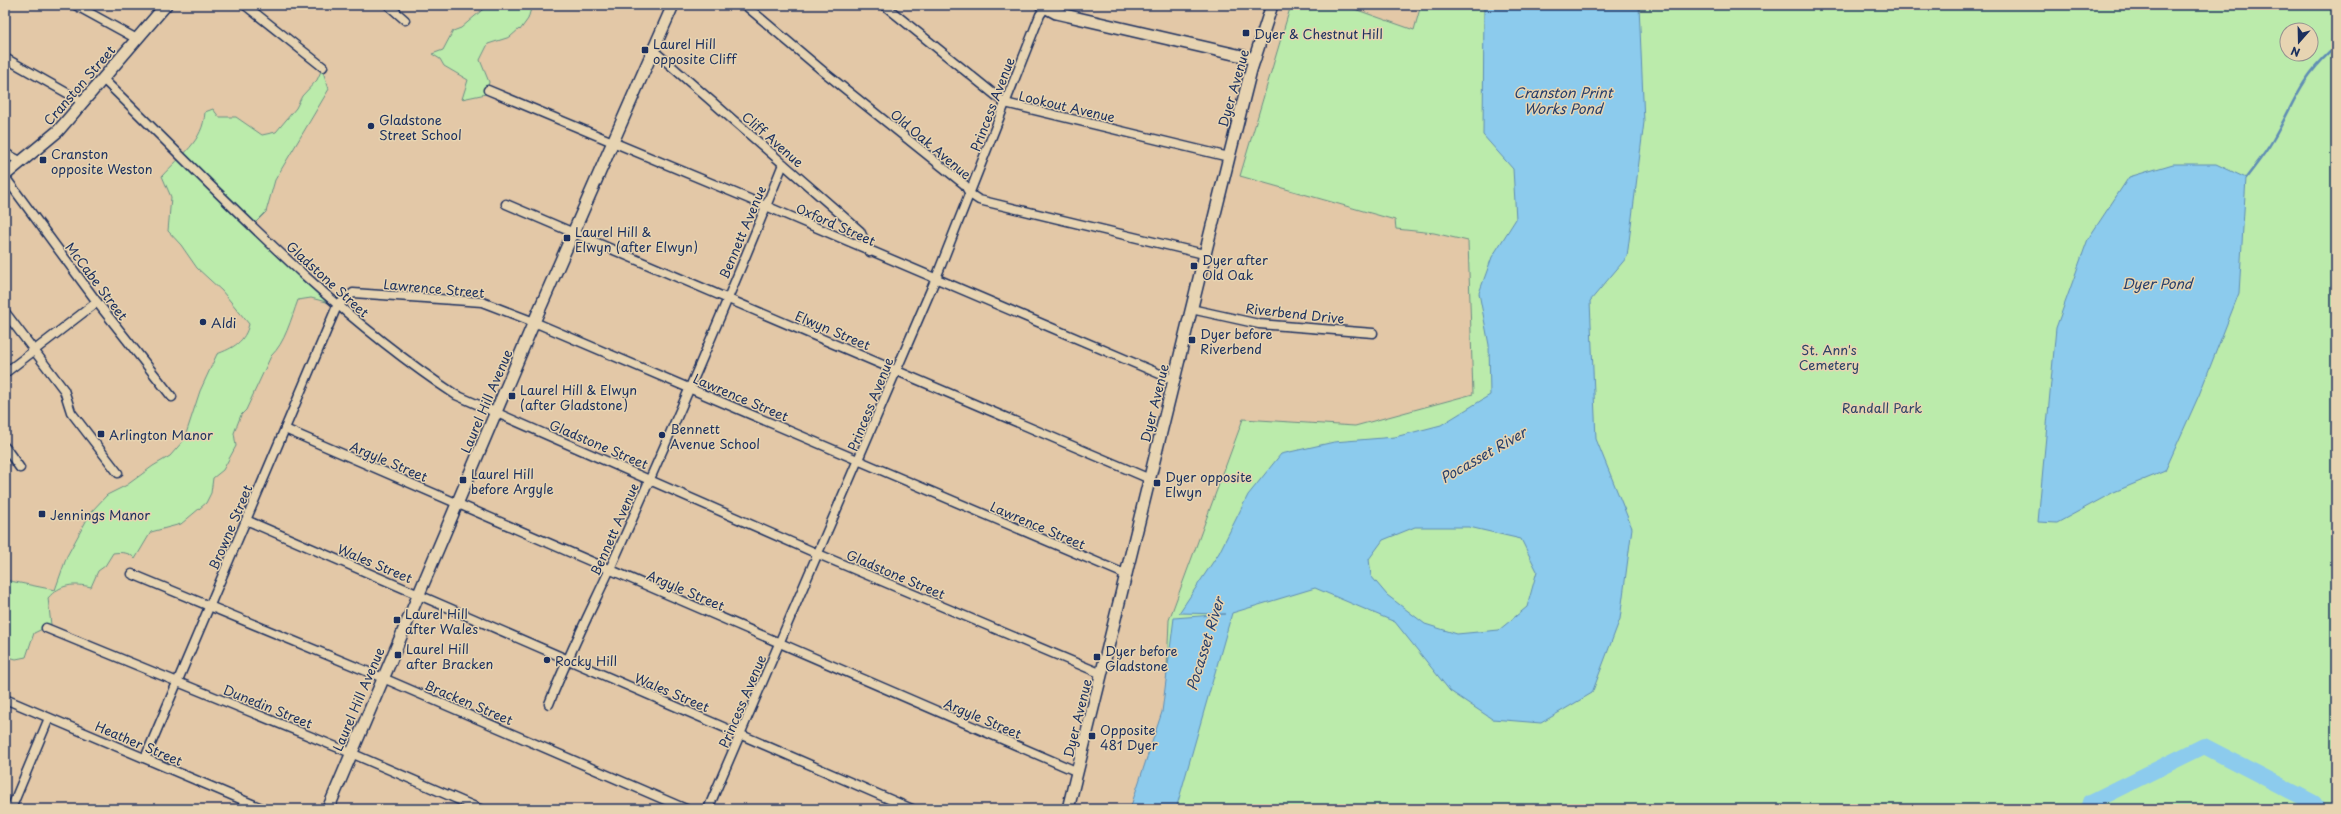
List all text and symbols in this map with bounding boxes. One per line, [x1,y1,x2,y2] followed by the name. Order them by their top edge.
[2279,22,2319,62] north arrow
[1254,24,1383,43] place label: Dyer & Chestnut Hill
[1241,28,1251,38] marker: Dyer & Chestnut Hill
[653,34,737,68] place label: Laurel Hill opposite Cliff
[39,41,119,129] street label: Cranston Street
[2288,42,2302,61] text: N
[640,45,650,55] marker: Laurel Hill opposite Cliff
[1213,47,1253,129] street label: Dyer Avenue
[965,54,1019,154] street label: Princess Avenue
[1514,82,1615,119] water label: Cranston Print Works Pond
[1017,86,1117,126] street label: Lookout Avenue
[887,105,975,183] street label: Old Oak Avenue
[738,107,808,171] street label: Cliff Avenue
[379,110,462,144] place label: Gladstone Street School
[366,121,376,131] marker: Gladstone Street School
[51,144,153,178] place label: Cranston opposite Weston
[38,155,48,165] marker: Cranston opposite Weston
[714,183,770,281] street label: Bennett Avenue
[793,198,879,250] street label: Oxford Street
[575,222,698,256] place label: Laurel Hill & Elwyn (after Elwyn)
[562,233,572,243] marker: Laurel Hill & Elwyn (after Elwyn)
[282,237,374,321] street label: Gladstone Street
[61,238,133,324] street label: McCabe Street
[1202,250,1269,284] place label: Dyer after Old Oak
[1189,261,1199,271] marker: Dyer after Old Oak
[2122,273,2195,294] water label: Dyer Pond
[383,274,485,302] street label: Lawrence Street
[1245,298,1346,328] street label: Riverbend Drive
[792,306,874,354] street label: Elwyn Street
[211,313,236,332] place label: Aldi
[198,317,208,327] marker: Aldi
[1200,324,1273,358] place label: Dyer before Riverbend
[1187,335,1197,345] marker: Dyer before Riverbend
[1799,340,1859,374] park label: St. Ann's Cemetery
[456,346,516,456] street label: Laurel Hill Avenue
[843,354,897,454] street label: Princess Avenue
[1135,362,1173,444] street label: Dyer Avenue
[691,368,791,426] street label: Lawrence Street
[520,380,637,414] place label: Laurel Hill & Elwyn (after Gladstone)
[507,391,517,401] marker: Laurel Hill & Elwyn (after Gladstone)
[1842,398,1922,417] park label: Randall Park
[547,415,651,473] street label: Gladstone Street
[670,419,760,453] place label: Bennett Avenue School
[1436,421,1531,488] water label: Pocasset River
[109,425,214,444] place label: Arlington Manor
[96,429,106,439] marker: Arlington Manor
[657,430,667,440] marker: Bennett Avenue School
[347,436,431,486] street label: Argyle Street
[471,464,554,498] place label: Laurel Hill before Argyle
[1165,467,1252,501] place label: Dyer opposite Elwyn
[458,475,468,485] marker: Laurel Hill before Argyle
[1152,478,1162,488] marker: Dyer opposite Elwyn
[585,480,643,578] street label: Bennett Avenue
[204,482,256,572] street label: Browne Street
[988,496,1088,554] street label: Lawrence Street
[50,505,151,524] place label: Jennings Manor
[37,509,47,519] marker: Jennings Manor
[335,539,415,587] street label: Wales Street
[844,545,948,603] street label: Gladstone Street
[644,565,728,615] street label: Argyle Street
[1181,593,1230,693] water label: Pocasset River
[405,604,478,638] place label: Laurel Hill after Wales
[392,615,402,625] marker: Laurel Hill after Wales
[406,639,493,673] place label: Laurel Hill after Bracken
[1105,641,1178,675] place label: Dyer before Gladstone
[328,644,388,754] street label: Laurel Hill Avenue
[393,650,403,660] marker: Laurel Hill after Bracken
[555,651,617,670] place label: Rocky Hill
[714,651,770,751] street label: Princess Avenue
[1092,652,1102,662] marker: Dyer before Gladstone
[542,655,552,665] marker: Rocky Hill
[632,668,712,716] street label: Wales Street
[422,675,516,729] street label: Bracken Street
[1058,677,1096,759] street label: Dyer Avenue
[220,679,316,733] street label: Dunedin Street
[941,693,1025,743] street label: Argyle Street
[92,716,186,770] street label: Heather Street
[1100,720,1159,754] place label: Opposite 481 Dyer
[1087,731,1097,741] marker: Opposite 481 Dyer

